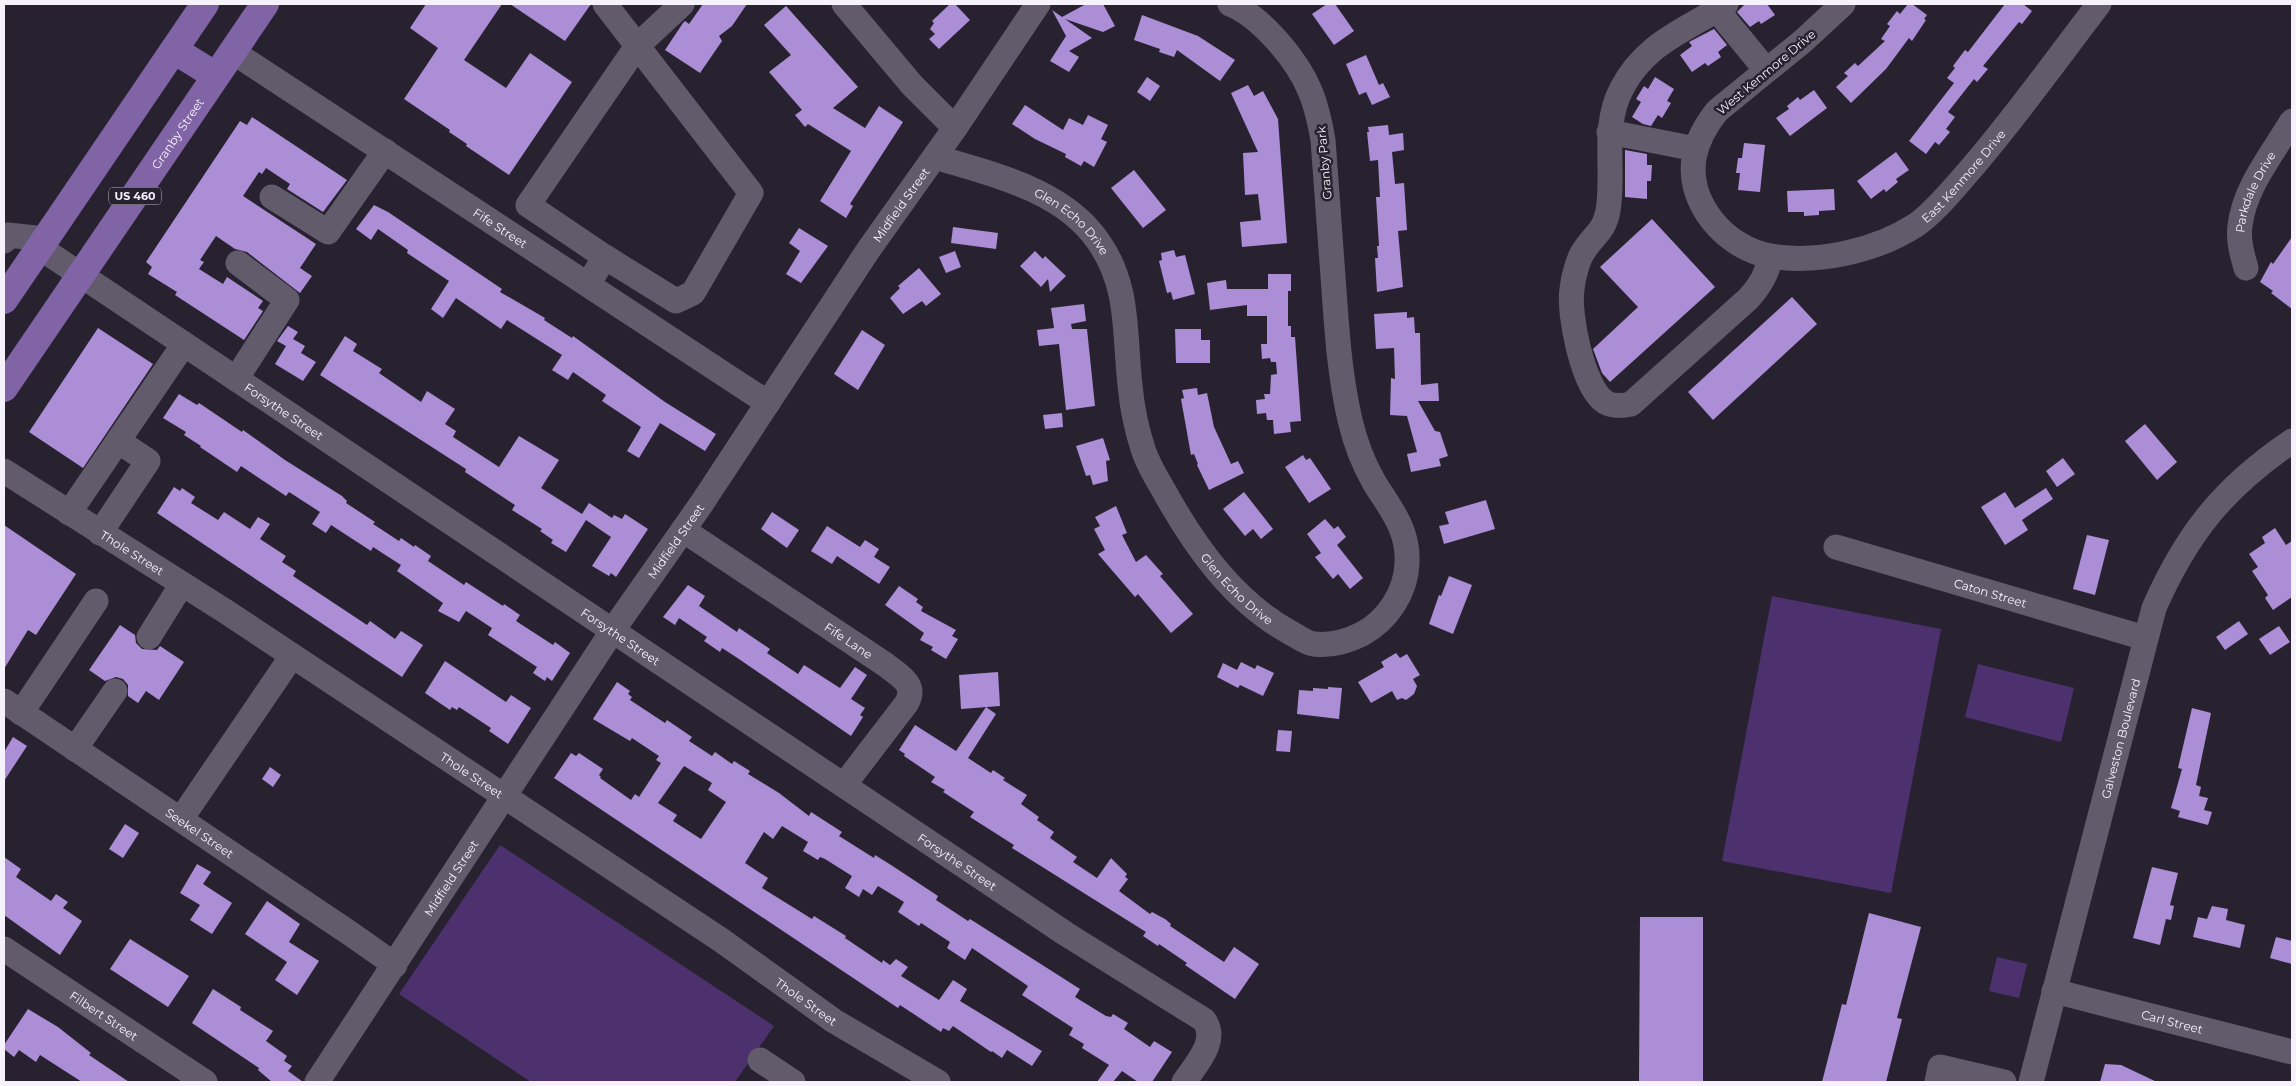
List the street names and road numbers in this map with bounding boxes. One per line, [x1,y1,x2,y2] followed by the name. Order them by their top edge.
[1714,26,1818,118] street label: West Kenmore Drive
[148,95,207,172] street label: Granby Street
[1313,125,1335,200] street label: Granby Park
[1918,126,2008,226] street label: East Kenmore Drive
[2232,148,2278,233] street label: Parkdale Drive
[869,164,932,245] street label: Midfield Street
[1032,184,1112,257] street label: Glen Echo Drive
[109,188,161,205] road number: US 460
[471,204,530,251] street label: Fife Street
[242,379,327,443] street label: Forsythe Street
[644,500,707,581] street label: Midfield Street
[98,527,167,578] street label: Thole Street
[1198,550,1276,627] street label: Glen Echo Drive
[1952,575,2029,610] street label: Caton Street
[578,604,663,668] street label: Forsythe Street
[822,619,876,662] street label: Fife Lane
[2097,677,2143,800] street label: Galveston Boulevard
[438,749,506,801] street label: Thole Street
[163,804,237,861] street label: Seekel Street
[915,830,1000,893] street label: Forsythe Street
[420,837,481,919] street label: Midfield Street
[773,974,840,1029] street label: Thole Street
[67,987,141,1043] street label: Filbert Street
[2140,1006,2205,1036] street label: Carl Street

